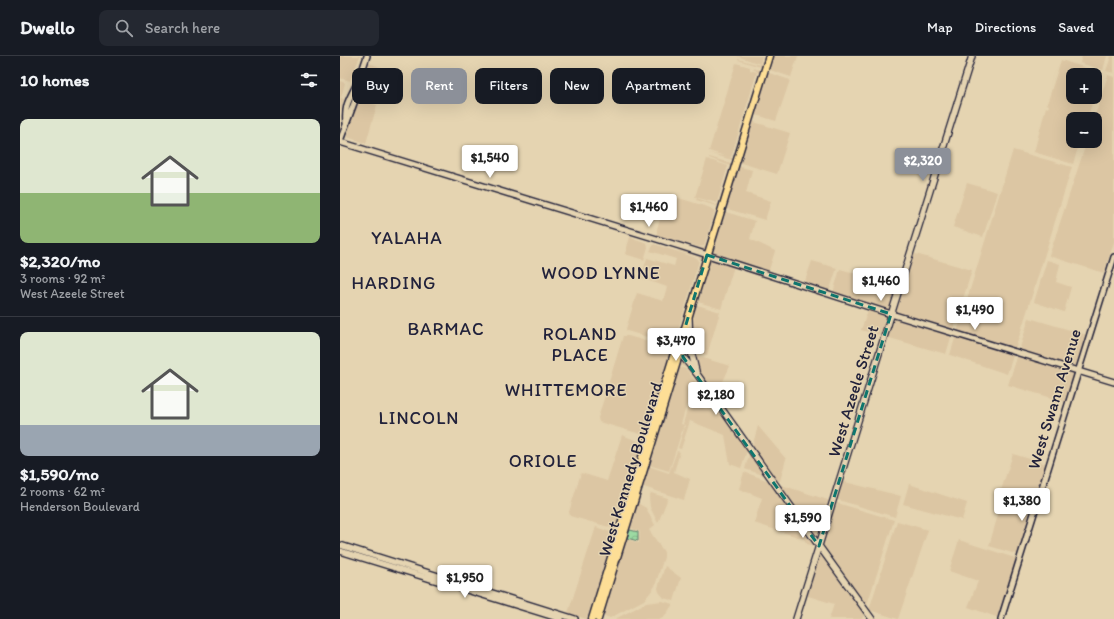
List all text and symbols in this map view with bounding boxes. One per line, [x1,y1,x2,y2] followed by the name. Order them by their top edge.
[99,10,379,46] search box
[20,16,75,39] text: Dwello
[113,17,135,39] icon: search
[145,19,220,37] text: Search here
[927,19,953,36] text: Map
[975,19,1036,36] text: Directions
[1058,19,1094,36] text: Saved
[352,68,403,104] chip: Buy
[411,68,467,104] chip: Rent
[475,68,542,104] chip: Filters
[550,68,604,104] chip: New
[612,68,705,104] chip: Apartment
[1066,68,1102,148] map controls
[1066,68,1102,104] button: +
[298,69,320,91] icon: filters
[20,70,89,90] text: 10 homes
[1066,112,1102,148] button: −
[134,145,206,217] icon: home
[457,145,523,179] pin: $1,540
[890,148,956,182] pin: $2,320
[471,150,509,165] text: $1,540
[904,153,942,168] text: $2,320
[616,194,682,228] pin: $1,460
[630,199,668,214] text: $1,460
[371,227,443,249] district label: YALAHA
[20,251,100,271] text: $2,320/mo
[541,262,661,284] district label: WOOD LYNNE
[848,268,914,302] pin: $1,460
[20,271,105,286] text: 3 rooms · 92 m²
[351,272,437,294] district label: HARDING
[862,273,900,288] text: $1,460
[20,286,125,301] text: West Azeele Street
[942,297,1008,331] pin: $1,490
[956,302,994,317] text: $1,490
[407,318,485,340] district label: BARMAC
[543,323,617,366] district label: ROLAND PLACE
[823,323,883,459] street label: West Azeele Street
[1023,326,1085,472] street label: West Swann Avenue
[643,328,709,362] pin: $3,470
[656,333,696,348] text: $3,470
[134,358,206,430] icon: home
[505,379,627,401] district label: WHITTEMORE
[594,379,666,559] street label: West Kennedy Boulevard
[683,382,749,416] pin: $2,180
[697,387,735,402] text: $2,180
[379,407,459,429] district label: LINCOLN
[509,450,577,472] district label: ORIOLE
[20,464,99,484] text: $1,590/mo
[20,484,105,499] text: 2 rooms · 62 m²
[989,488,1055,522] pin: $1,380
[1003,493,1041,508] text: $1,380
[20,499,140,514] text: Henderson Boulevard
[770,505,836,539] pin: $1,590
[784,510,822,525] text: $1,590
[432,565,498,599] pin: $1,950
[446,570,484,585] text: $1,950

